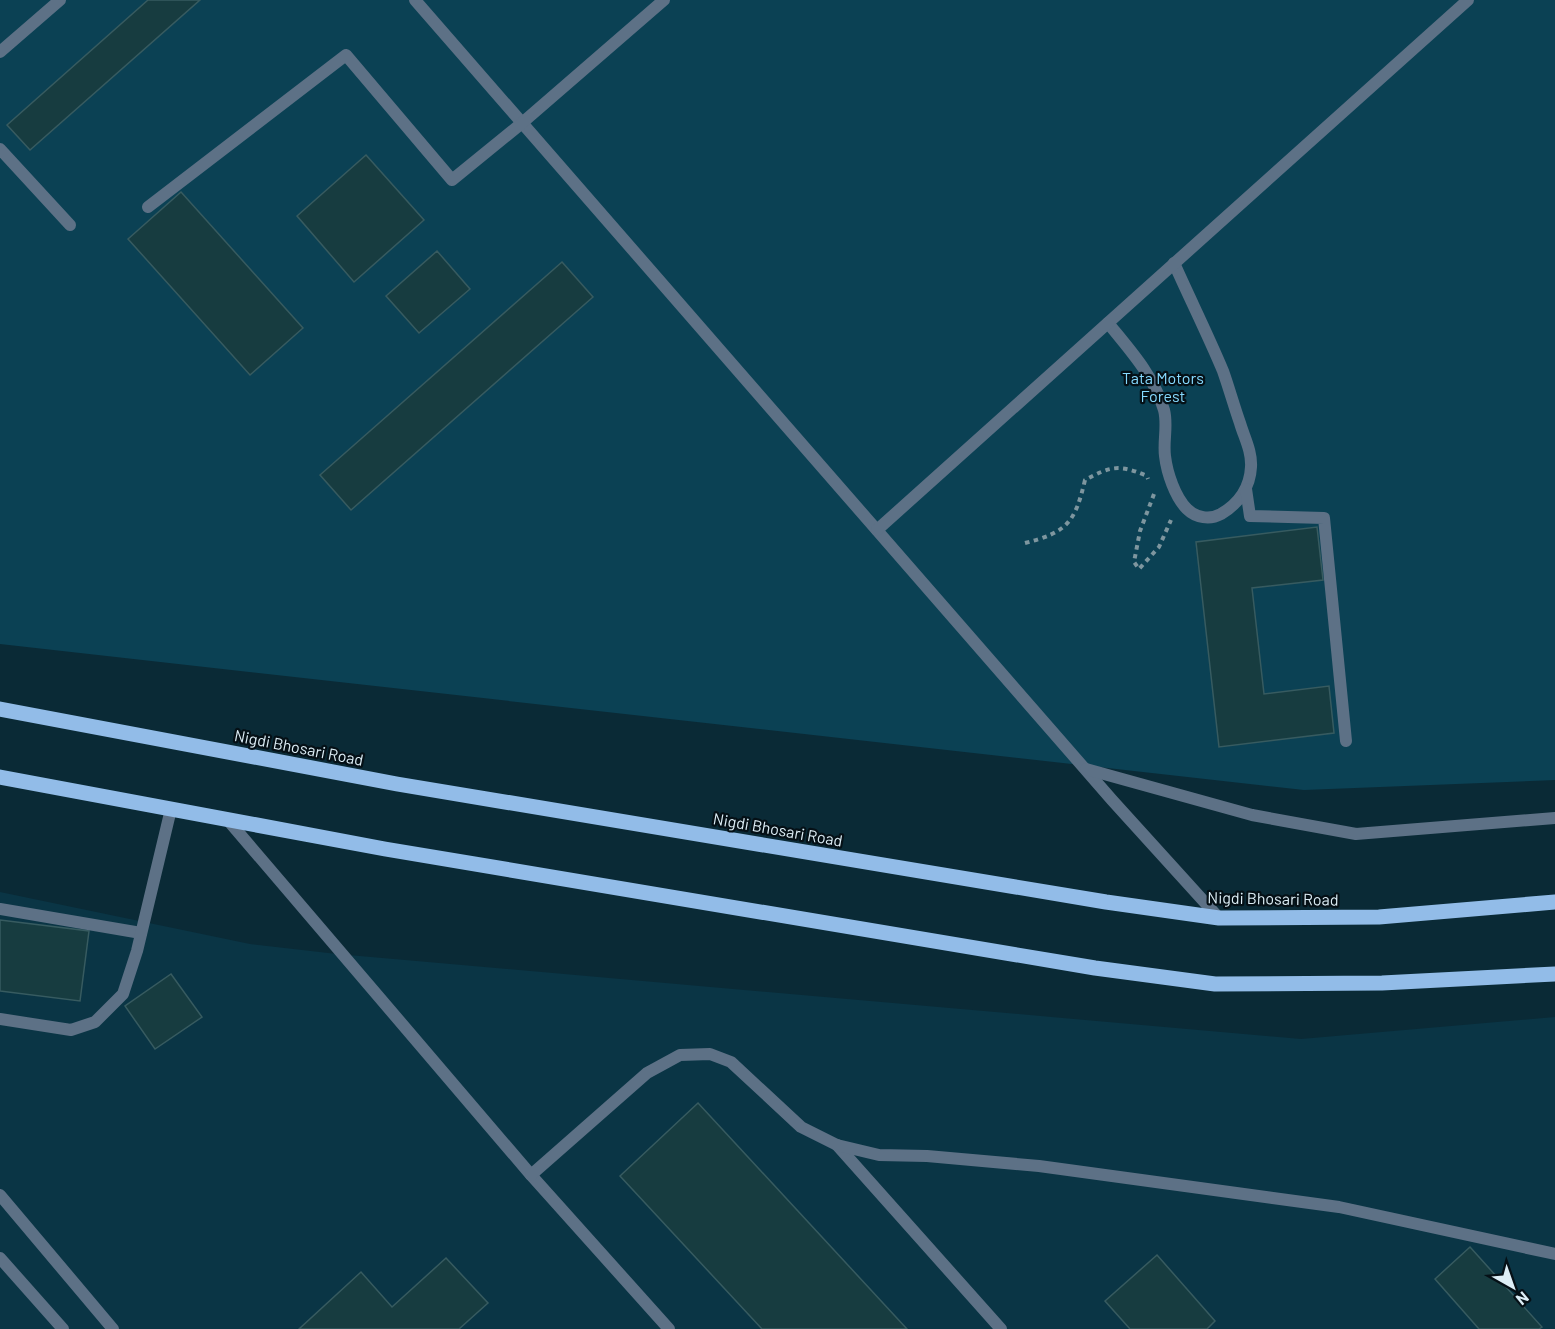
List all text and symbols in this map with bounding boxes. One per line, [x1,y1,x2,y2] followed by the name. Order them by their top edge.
[1122,368,1204,405] park label: Tata Motors Forest
[233,725,365,769] street label: Nigdi Bhosari Road
[712,808,844,850] street label: Nigdi Bhosari Road
[1207,887,1339,909] street label: Nigdi Bhosari Road
[1483,1257,1543,1317] north arrow
[1513,1288,1533,1310] text: N

